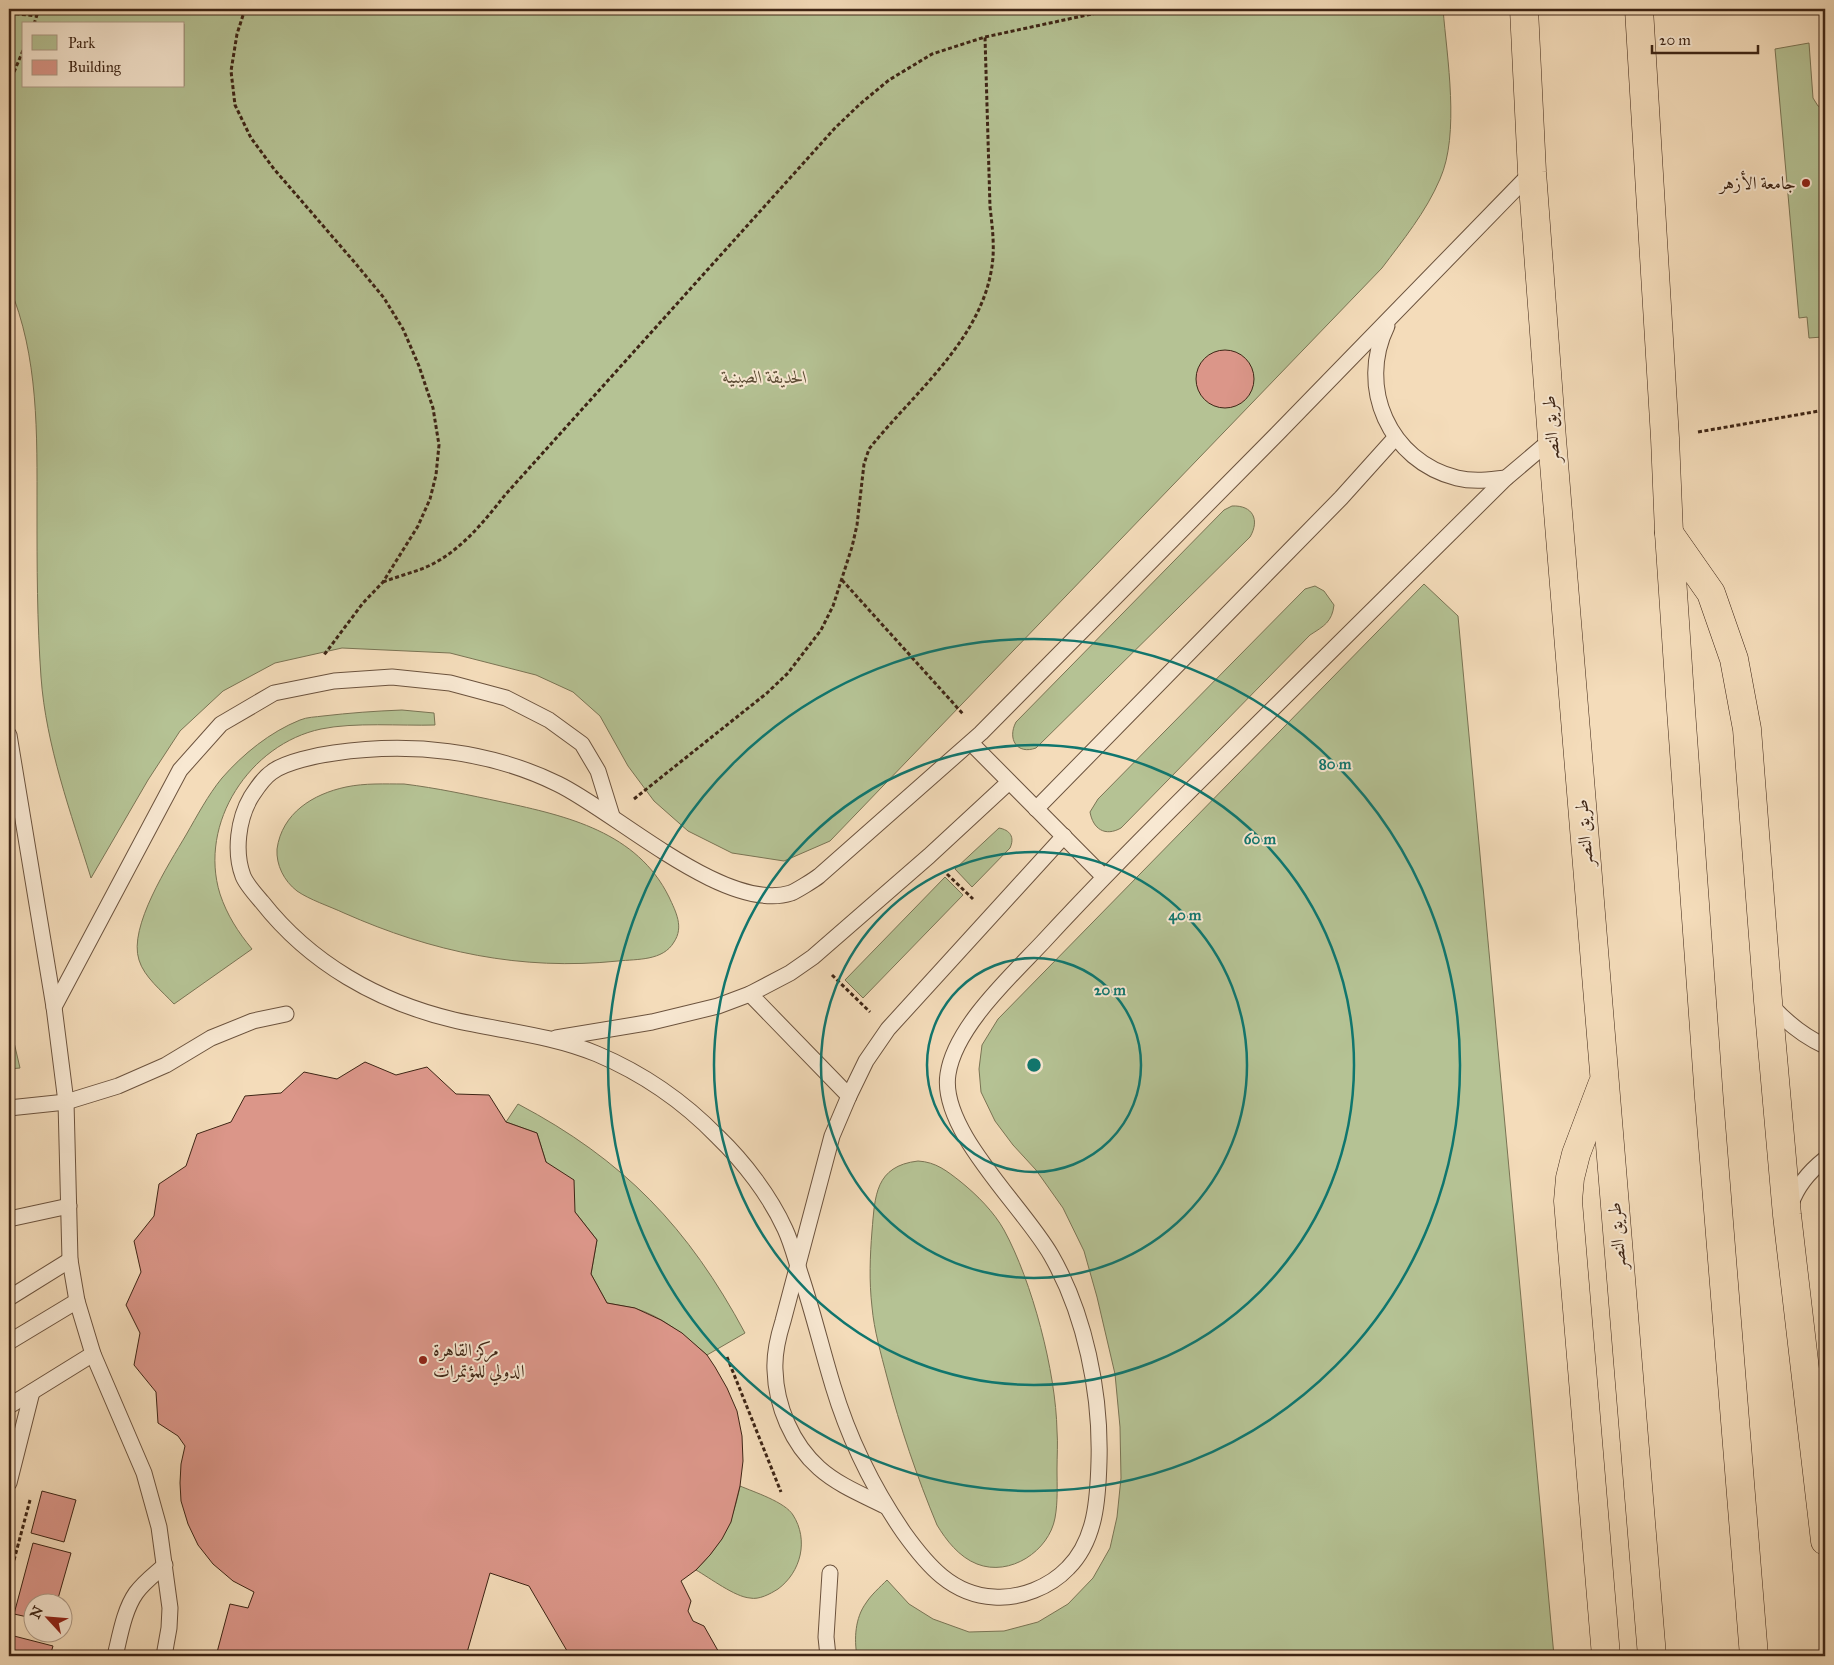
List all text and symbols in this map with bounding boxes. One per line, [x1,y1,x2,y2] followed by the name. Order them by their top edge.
[22,22,185,88] legend
[1652,22,1758,54] scale bar
[1659,31,1691,49] text: 20 m
[68,34,95,52] text: Park
[68,58,122,76] text: Building
[1718,170,1796,195] place label: جامعة الأزهر
[1800,177,1812,189] marker: جامعة الأزهر
[721,366,807,388] park label: الحديقة الصينية
[1538,395,1565,465] street label: طريق النصر
[1319,755,1352,773] text: 80 m
[1570,798,1599,870] street label: طريق النصر
[1244,830,1277,848] text: 60 m
[1169,906,1202,925] text: 40 m
[1094,981,1126,999] text: 20 m
[1025,1056,1043,1074] centre of rings
[1603,1201,1632,1273] street label: طريق النصر
[433,1339,525,1386] place label: مركز القاهرة الدولي للمؤتمرات
[417,1354,429,1366] marker: مركز القاهرة الدولي للمؤتمرات
[22,1592,72,1642] north arrow
[27,1603,47,1622] text: N

